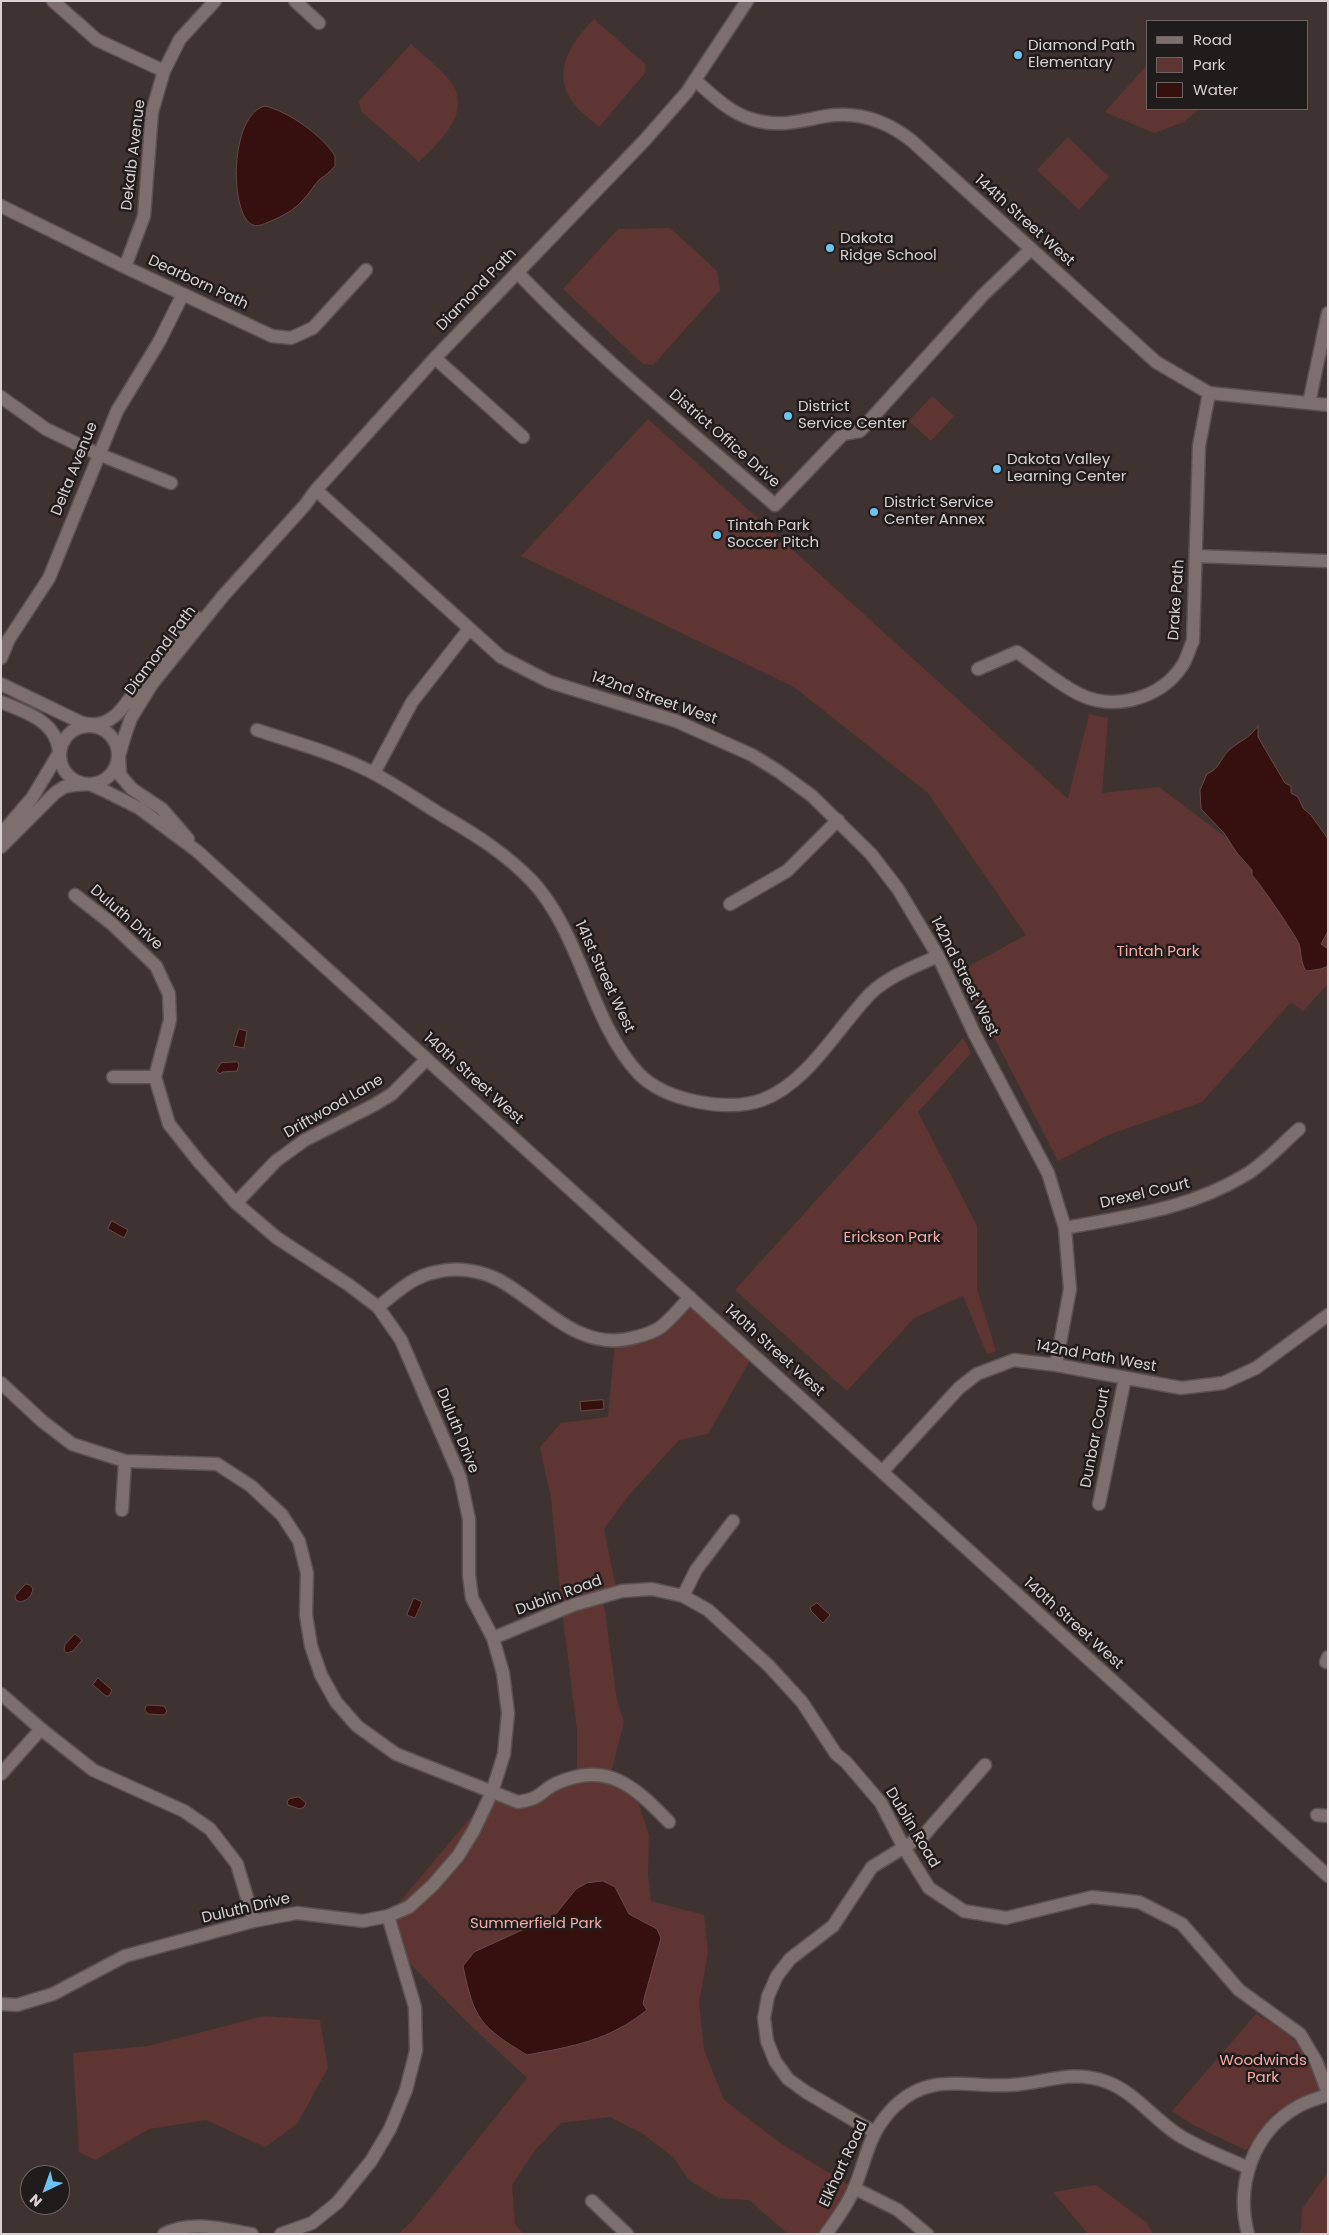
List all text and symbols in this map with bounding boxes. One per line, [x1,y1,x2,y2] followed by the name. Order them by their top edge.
[1146,20,1309,110] legend
[1193,29,1232,50] text: Road
[1028,37,1135,72] place label: Diamond Path Elementary
[1012,49,1024,61] marker: Diamond Path Elementary
[1193,54,1225,75] text: Park
[1193,79,1238,100] text: Water
[118,98,150,212] street label: Dekalb Avenue
[970,172,1078,270] street label: 144th Street West
[840,230,937,265] place label: Dakota Ridge School
[824,242,836,254] marker: Dakota Ridge School
[433,245,521,335] street label: Diamond Path
[145,252,251,314] street label: Dearborn Path
[665,386,783,492] street label: District Office Drive
[798,398,907,433] place label: District Service Center
[782,410,794,422] marker: District Service Center
[48,419,102,519] street label: Delta Avenue
[1007,451,1126,486] place label: Dakota Valley Learning Center
[991,463,1003,475] marker: Dakota Valley Learning Center
[884,494,994,529] place label: District Service Center Annex
[868,506,880,518] marker: District Service Center Annex
[727,517,819,552] place label: Tintah Park Soccer Pitch
[711,529,723,541] marker: Tintah Park Soccer Pitch
[1165,559,1189,641] street label: Drake Path
[122,603,200,699] street label: Diamond Path
[589,669,719,729] street label: 142nd Street West
[86,882,166,954] street label: Duluth Drive
[926,914,1002,1040] street label: 142nd Street West
[570,918,638,1036] street label: 141st Street West
[1117,943,1199,961] park label: Tintah Park
[419,1030,527,1128] street label: 140th Street West
[281,1071,387,1143] street label: Driftwood Lane
[1098,1175,1192,1213] street label: Drexel Court
[844,1229,940,1247] park label: Erickson Park
[720,1302,828,1400] street label: 140th Street West
[1034,1338,1158,1376] street label: 142nd Path West
[432,1386,482,1476] street label: Duluth Drive
[1077,1386,1115,1490] street label: Dunbar Court
[513,1572,605,1620] street label: Dublin Road
[1019,1575,1127,1673] street label: 140th Street West
[881,1785,943,1871] street label: Dublin Road
[200,1890,292,1928] street label: Duluth Drive
[470,1915,602,1933] park label: Summerfield Park
[1219,2052,1307,2087] park label: Woodwinds Park
[816,2118,872,2210] street label: Elkhart Road
[20,2165,70,2215] north arrow
[25,2189,46,2211] text: N

